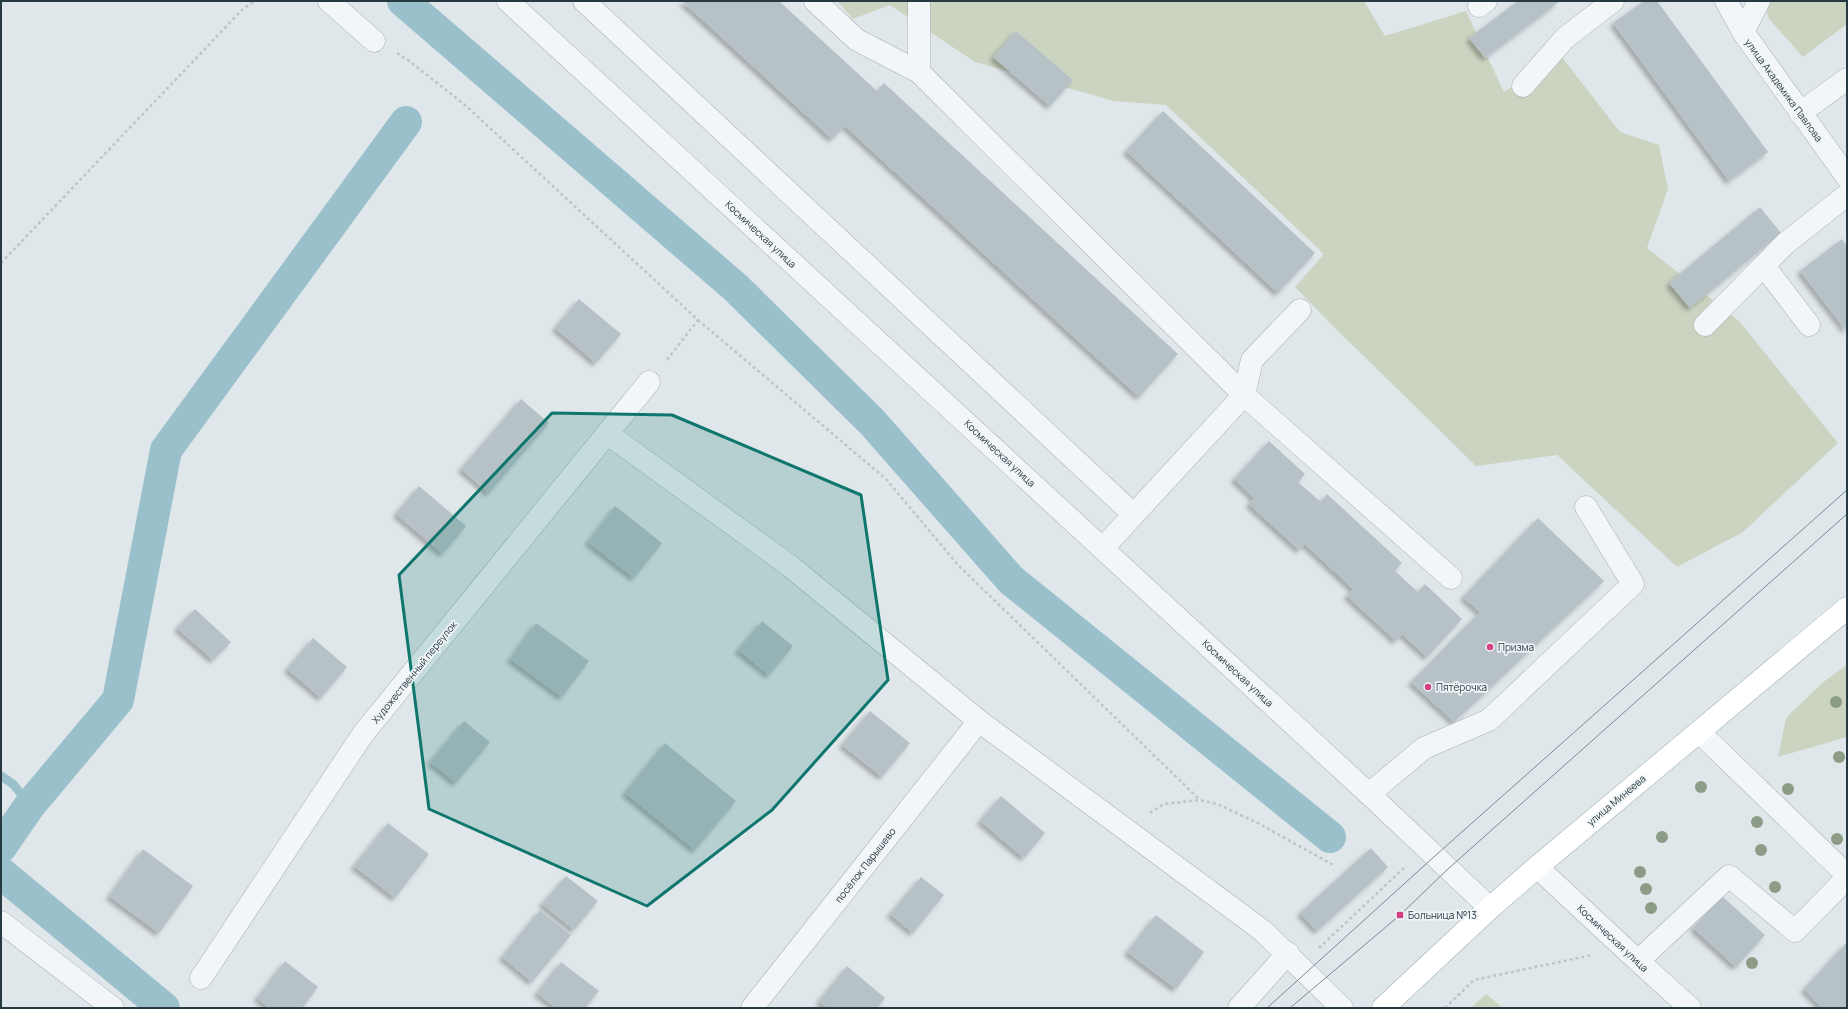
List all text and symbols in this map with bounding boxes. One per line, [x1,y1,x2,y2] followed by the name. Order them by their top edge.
[1742,36,1826,144] street label: улица Академика Павлова
[722,197,800,271] street label: Космическая улица
[961,416,1039,490] street label: Космическая улица
[368,617,460,726] street label: Художественный переулок
[1199,636,1277,710] street label: Космическая улица
[1498,640,1534,654] place label: Призма
[1485,642,1495,652] marker: Призма
[1436,680,1487,694] place label: Пятёрочка
[1423,682,1433,692] marker: Пятёрочка
[1584,771,1648,829] street label: улица Минеева
[831,825,899,905] street label: посёлок Парышево
[1574,901,1652,975] street label: Космическая улица
[1408,908,1477,922] place label: Больница №13
[1395,910,1405,920] marker: Больница №13

